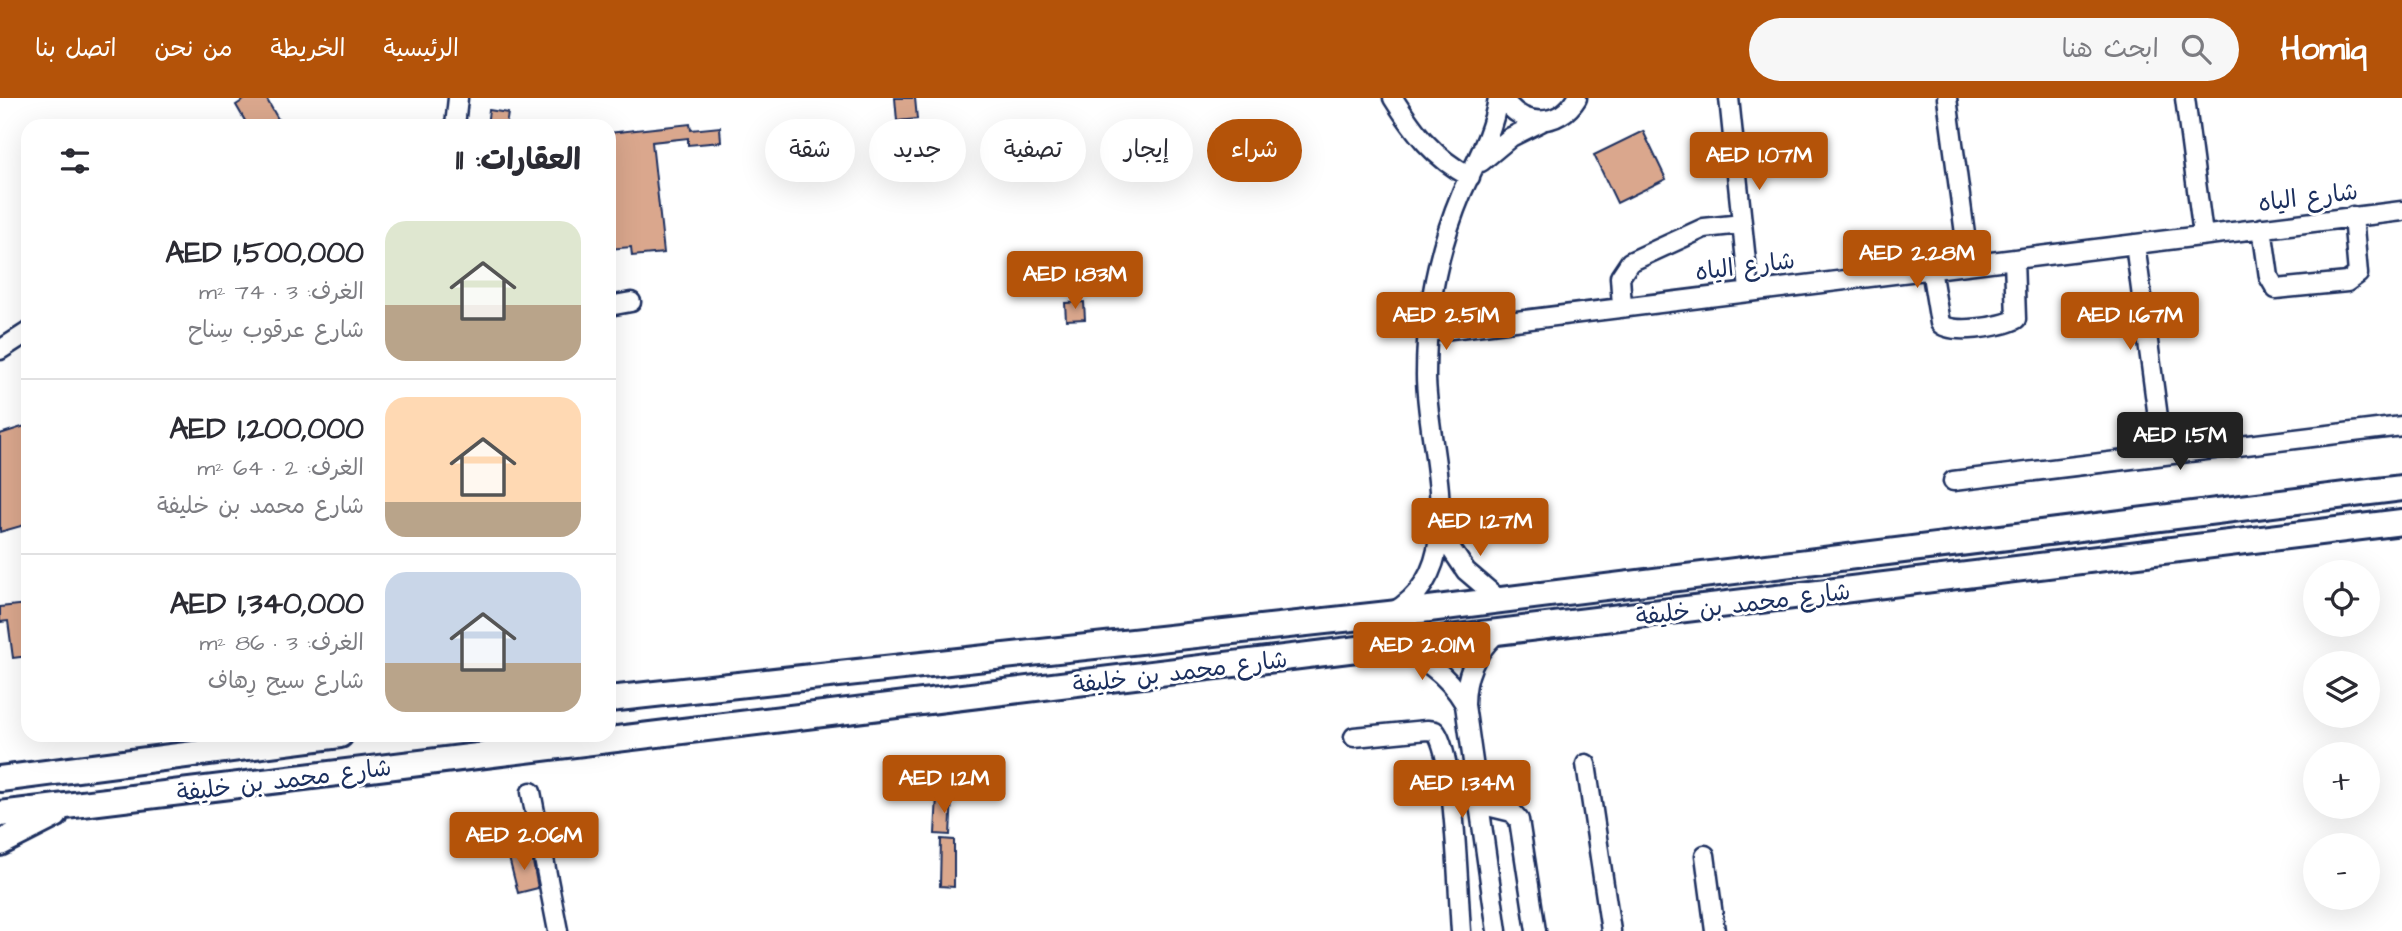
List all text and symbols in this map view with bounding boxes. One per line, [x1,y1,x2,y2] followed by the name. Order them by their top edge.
[1749,18,2239,81] search box
[2281,26,2367,72] text: Homiq
[2177,30,2215,68] icon: search
[2061,31,2159,67] text: ابحث هنا
[35,32,116,66] text: اتصل بنا
[154,32,233,66] text: من نحن
[271,32,345,66] text: الخريطة
[383,32,459,66] text: الرئيسية
[765,119,855,182] chip: شقة
[869,119,966,182] chip: جديد
[980,119,1086,182] chip: تصفية
[1100,119,1193,182] chip: إيجار
[1207,119,1302,182] chip: شراء
[1679,132,1839,192] pin: AED 1.07M
[456,139,581,181] text: العقارات: 11
[1706,139,1812,171] text: AED 1.07M
[56,142,94,180] icon: filters
[2256,175,2360,221] street label: شارع الياه
[1837,230,1997,290] pin: AED 2.28M
[165,232,364,274] text: AED 1,500,000
[1859,237,1975,269] text: AED 2.28M
[1693,244,1797,290] street label: شارع الياه
[441,249,525,333] icon: home
[995,252,1155,311] pin: AED 1.83M
[1023,258,1127,290] text: AED 1.83M
[199,276,364,308] text: الغرف: 3 · 74 m²
[1366,292,1526,352] pin: AED 2.51M
[2050,292,2210,352] pin: AED 1.67M
[1392,299,1500,331] text: AED 2.51M
[2077,299,2183,331] text: AED 1.67M
[188,314,364,346] text: شارع عرقوب سِناح
[169,408,364,450] text: AED 1,200,000
[2108,412,2252,472] pin: AED 1.5M
[2133,419,2227,451] text: AED 1.5M
[441,425,525,509] icon: home
[197,452,364,484] text: الغرف: 2 · 64 m²
[157,490,364,522] text: شارع محمد بن خليفة
[1400,498,1560,558] pin: AED 1.27M
[1428,505,1532,537] text: AED 1.27M
[2303,560,2380,910] map controls
[2303,560,2380,637] button: locate
[1634,575,1852,635] street label: شارع محمد بن خليفة
[170,583,364,625] text: AED 1,340,000
[441,600,525,684] icon: home
[1342,622,1502,682] pin: AED 2.01M
[199,627,364,659] text: الغرف: 3 · 86 m²
[1369,629,1475,661] text: AED 2.01M
[1071,643,1289,703] street label: شارع محمد بن خليفة
[2303,651,2380,728] button: layers
[208,665,364,697] text: شارع سيح رِهاف
[2303,742,2380,819] button: +
[175,751,393,811] street label: شارع محمد بن خليفة
[872,756,1016,815] pin: AED 1.2M
[1382,760,1542,820] pin: AED 1.34M
[899,762,989,794] text: AED 1.2M
[1409,767,1515,799] text: AED 1.34M
[444,812,604,872] pin: AED 2.06M
[466,819,582,851] text: AED 2.06M
[2303,833,2380,910] button: −

